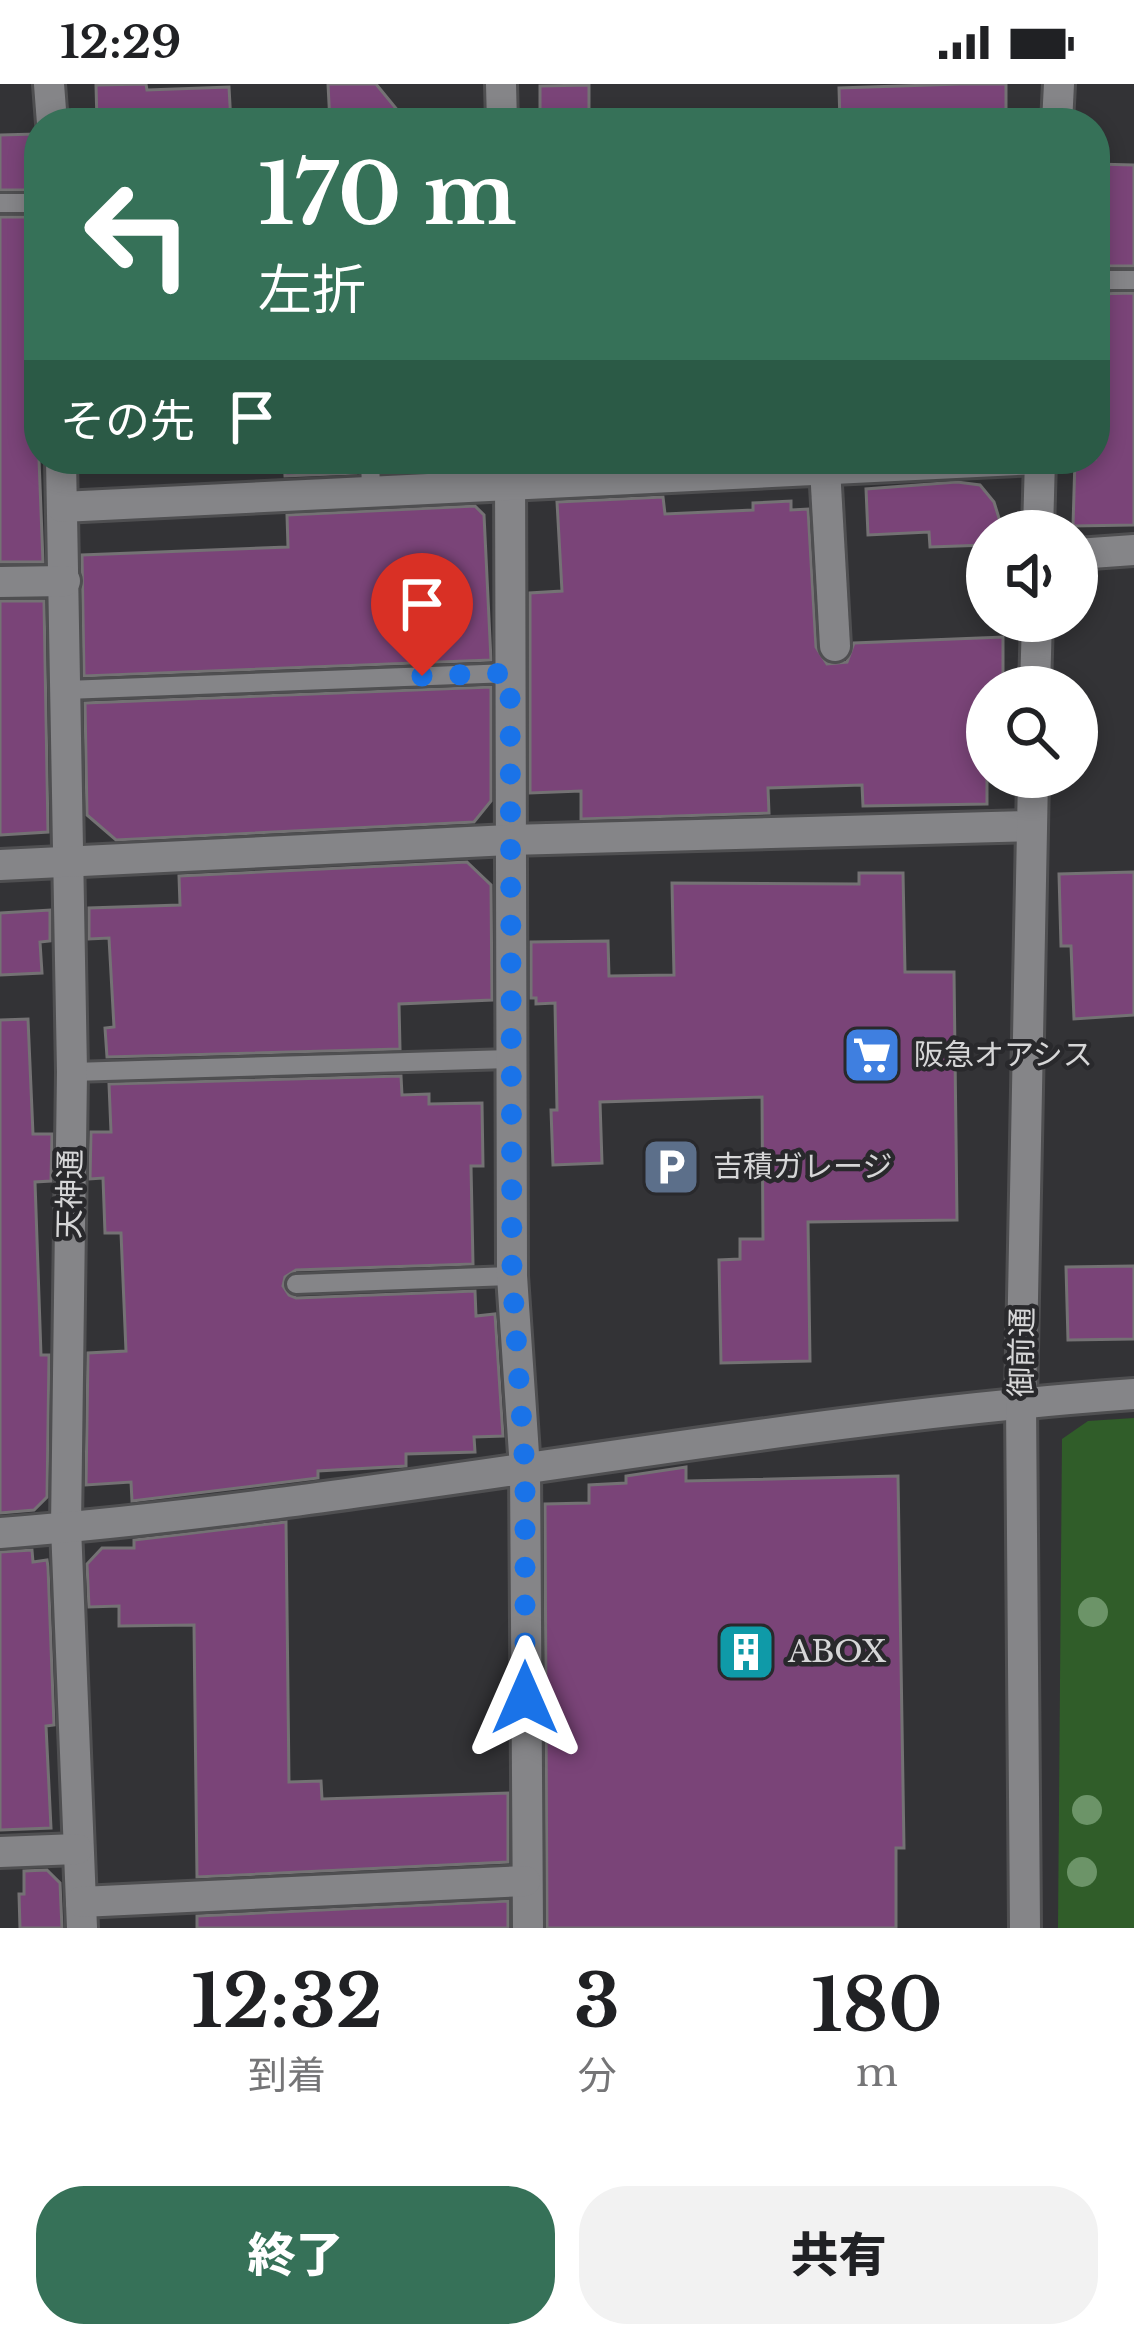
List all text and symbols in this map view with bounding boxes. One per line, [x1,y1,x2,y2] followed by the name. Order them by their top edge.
[60,14,181,70] text: 12:29
[258,143,517,247] text: 170 m
[60,156,216,312] icon: left
[258,257,366,324] text: 左折
[219,384,285,450] icon: arrive
[60,393,195,449] text: その先
[966,510,1098,798] map controls
[966,510,1098,642] button: sound
[371,553,473,676] pin
[389,571,455,637] icon: arrive
[966,666,1098,798] button: search
[841,1024,903,1086] supermarket icon: 阪急オアシス
[914,1036,1093,1073] place label: 阪急オアシス
[640,1136,702,1198] parking icon: 吉積ガレージ
[713,1148,892,1185] place label: 吉積ガレージ
[50,1149,89,1239] street label: 天神通
[1002,1307,1041,1397] street label: 御前通
[715,1621,777,1683] building icon: ABOX
[787,1633,886,1670] place label: ABOX
[462,1635,588,1761] position arrow
[191,1957,383,2046] text: 12:32
[574,1957,620,2046] text: 3
[811,1961,943,2050] text: 180
[856,2048,898,2097] text: m
[248,2051,326,2100] text: 到着
[577,2051,616,2100] text: 分
[36,2186,555,2324] button: 終了
[579,2186,1098,2324] button: 共有

